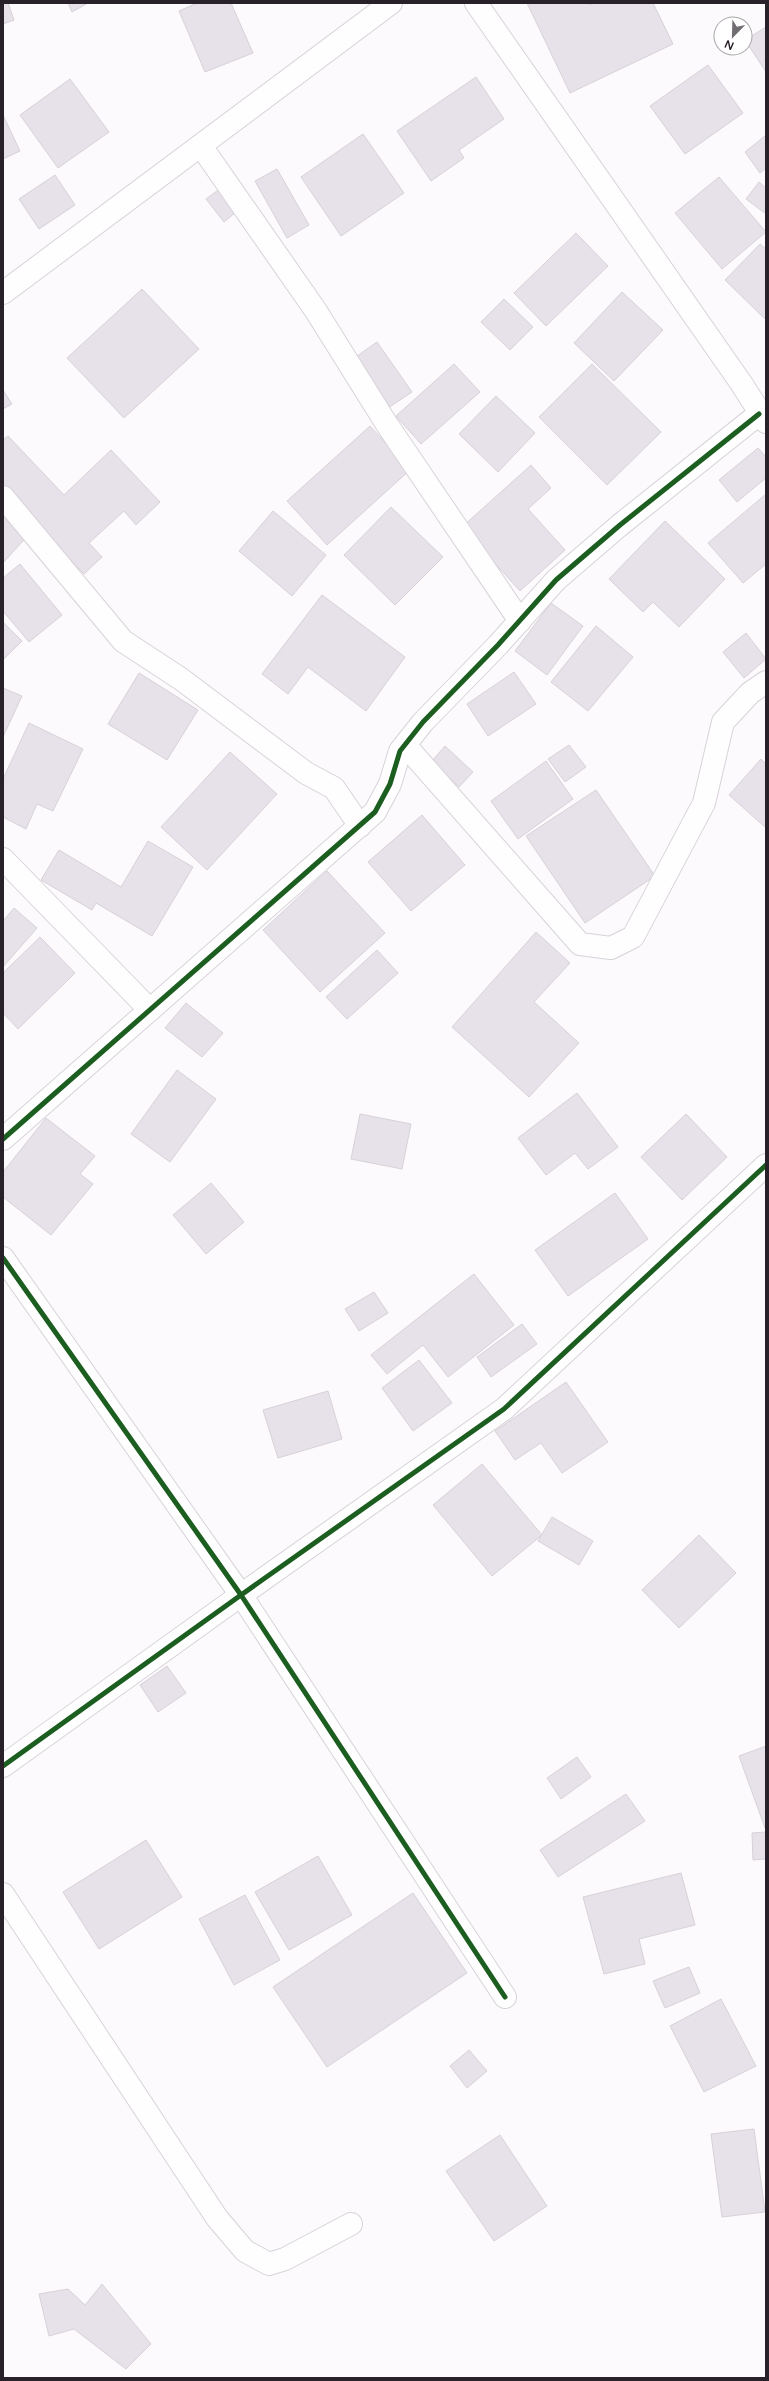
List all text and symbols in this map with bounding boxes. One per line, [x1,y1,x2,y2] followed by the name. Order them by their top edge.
[713,16,753,56] north arrow
[723,37,736,52] text: N

